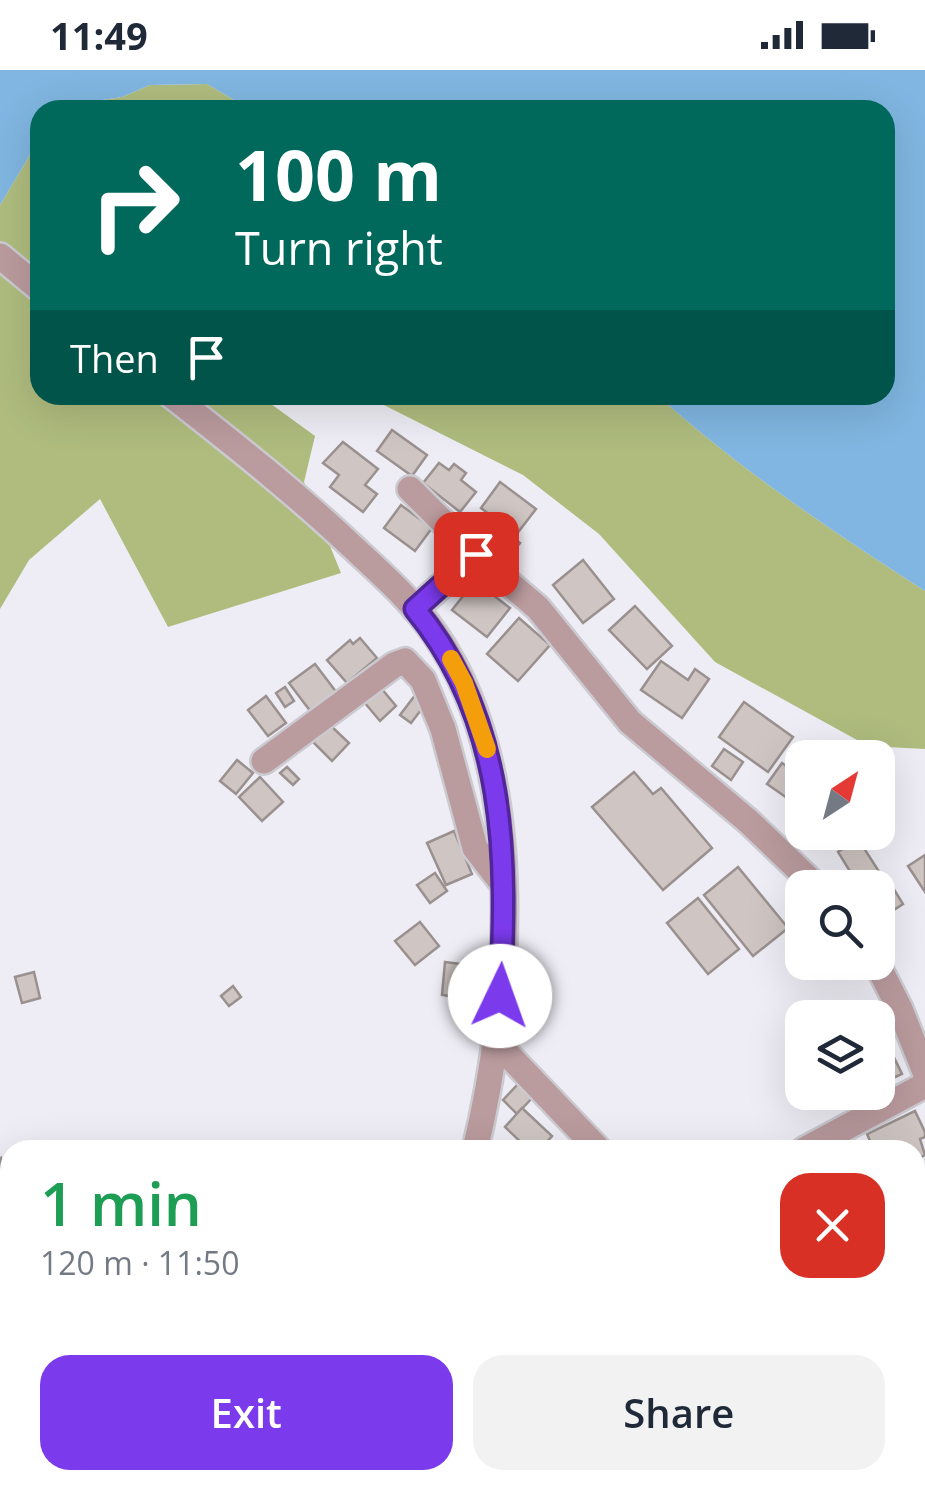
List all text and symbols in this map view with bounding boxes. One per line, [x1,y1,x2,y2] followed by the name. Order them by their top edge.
[50,9,148,61] text: 11:49
[235,126,442,222] text: 100 m
[70,140,200,270] icon: right
[235,217,443,278] text: Turn right
[179,330,234,385] icon: arrive
[70,332,159,384] text: Then
[434,512,519,597] pin
[449,527,504,582] icon: arrive
[785,740,895,850] north arrow
[785,740,895,1110] map controls
[785,870,895,980] button: search
[448,944,552,1048] position arrow
[785,1000,895,1110] button: layers
[40,1162,202,1244] text: 1 min
[780,1173,885,1278] button: close
[40,1241,239,1284] text: 120 m · 11:50
[40,1355,453,1470] button: Exit
[473,1355,885,1470] button: Share

